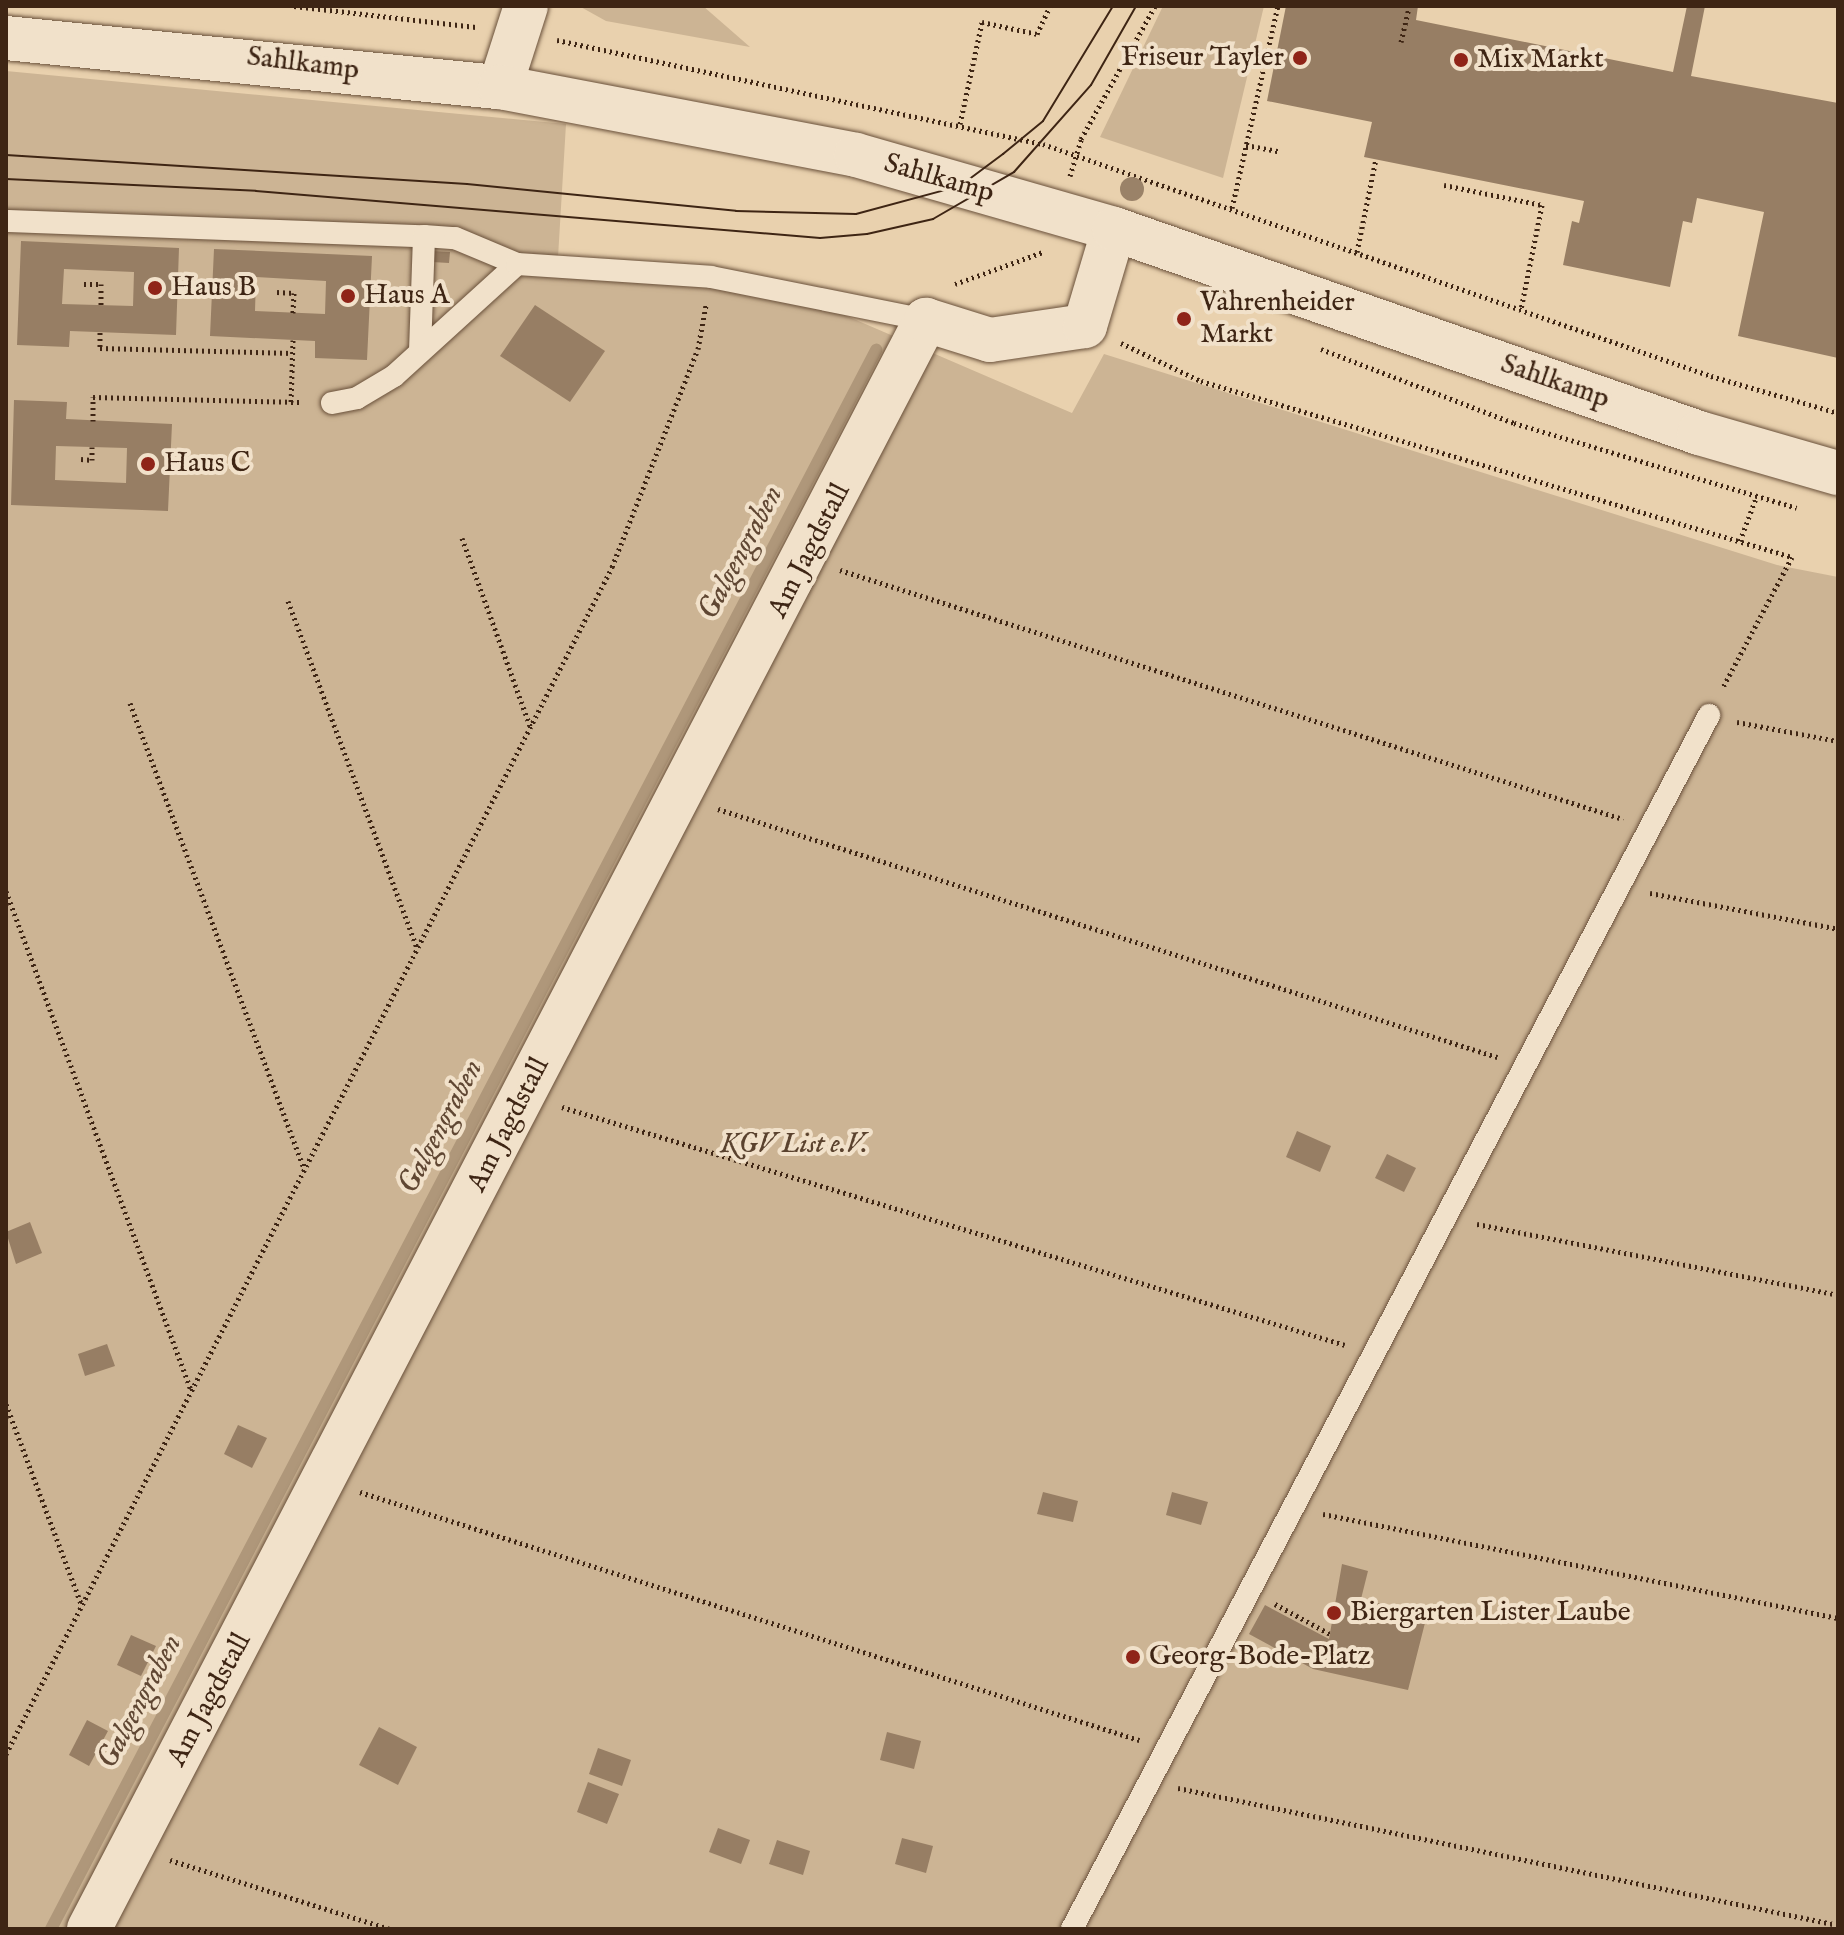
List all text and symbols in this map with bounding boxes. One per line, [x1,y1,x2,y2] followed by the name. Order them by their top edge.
[245,40,361,88] street label: Sahlkamp
[1121,41,1284,75] place label: Friseur Tayler
[1477,43,1604,77] place label: Mix Markt
[1291,49,1309,67] marker: Friseur Tayler
[1452,51,1470,69] marker: Mix Markt
[880,147,998,211] street label: Sahlkamp
[171,271,256,305] place label: Haus B
[146,279,164,297] marker: Haus B
[364,279,450,313] place label: Haus A
[1200,286,1355,352] place label: Vahrenheider Markt
[339,287,357,305] marker: Haus A
[1175,310,1193,328] marker: Vahrenheider Markt
[1496,348,1614,416] street label: Sahlkamp
[164,447,251,481] place label: Haus C
[139,455,157,473] marker: Haus C
[762,478,858,624] street label: Am Jagdstall
[691,480,791,626] water label: Galgengraben
[461,1052,557,1198] street label: Am Jagdstall
[391,1054,491,1200] water label: Galgengraben
[720,1128,868,1162] park label: KGV List e.V.
[1350,1596,1631,1630] place label: Biergarten Lister Laube
[1325,1604,1343,1622] marker: Biergarten Lister Laube
[161,1628,259,1772] street label: Am Jagdstall
[90,1629,190,1775] water label: Galgengraben
[1149,1640,1371,1674] place label: Georg-Bode-Platz
[1124,1648,1142,1666] marker: Georg-Bode-Platz

